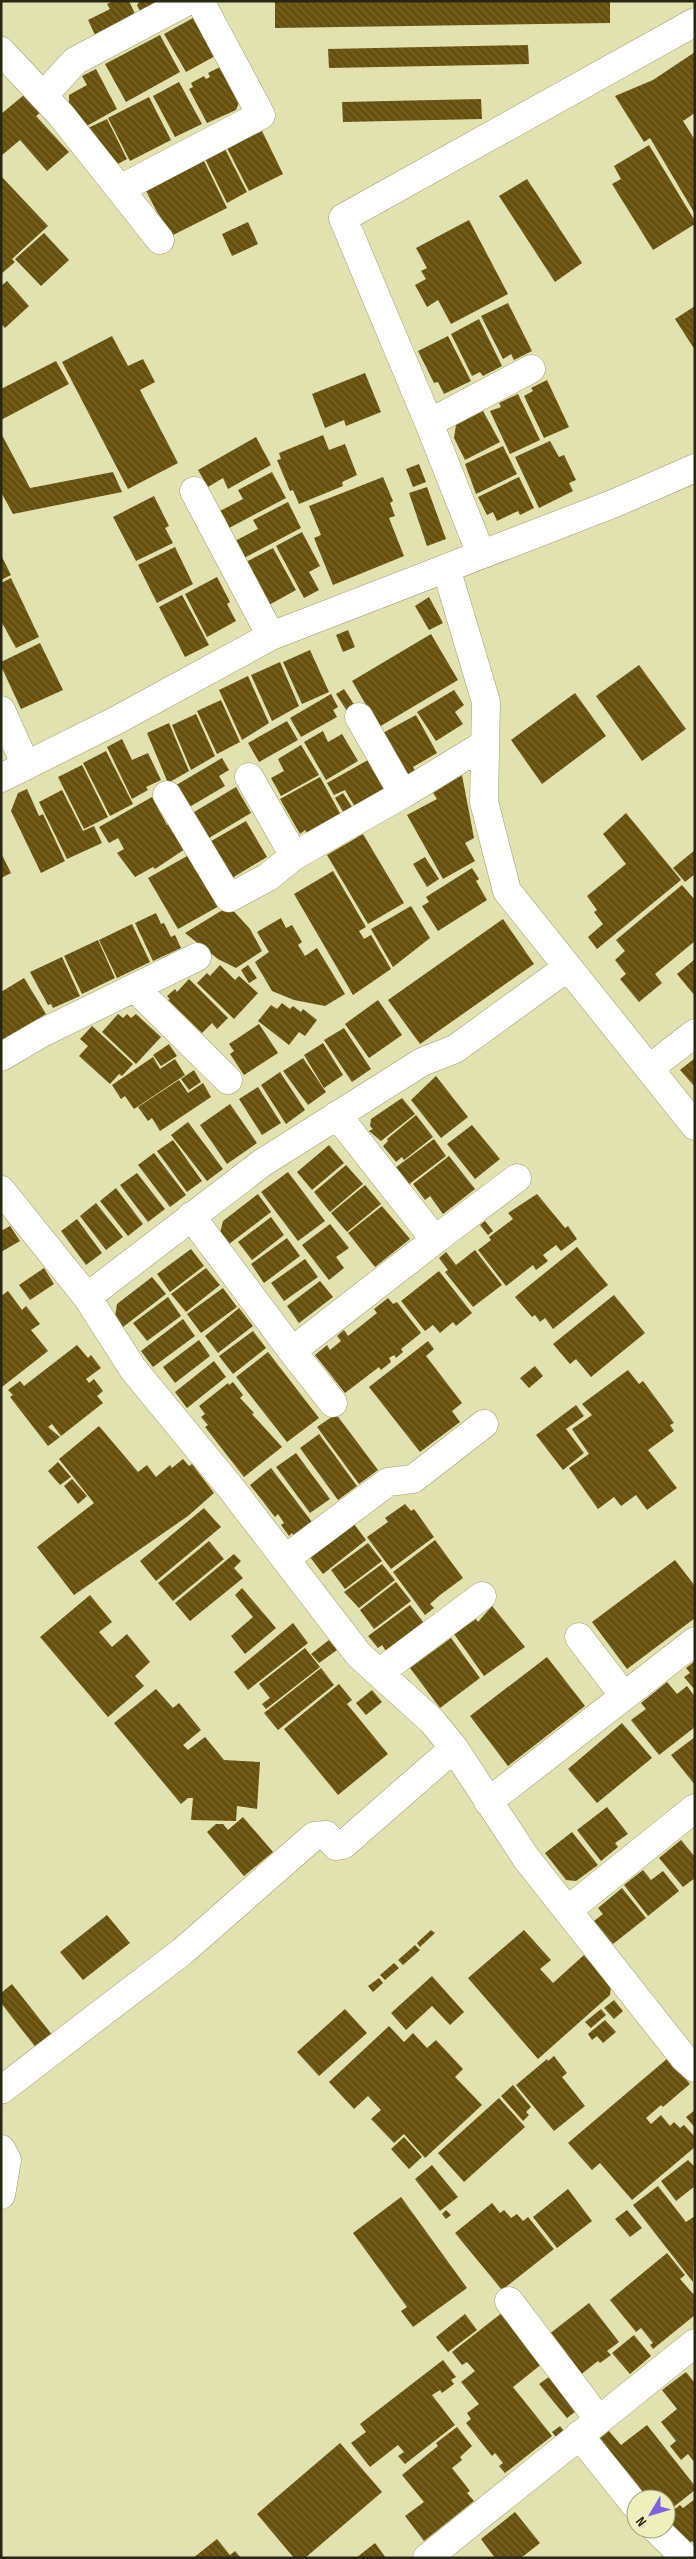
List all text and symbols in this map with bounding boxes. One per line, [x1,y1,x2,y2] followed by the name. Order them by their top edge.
[626,2489,676,2539] north arrow
[632,2514,650,2530] text: N

